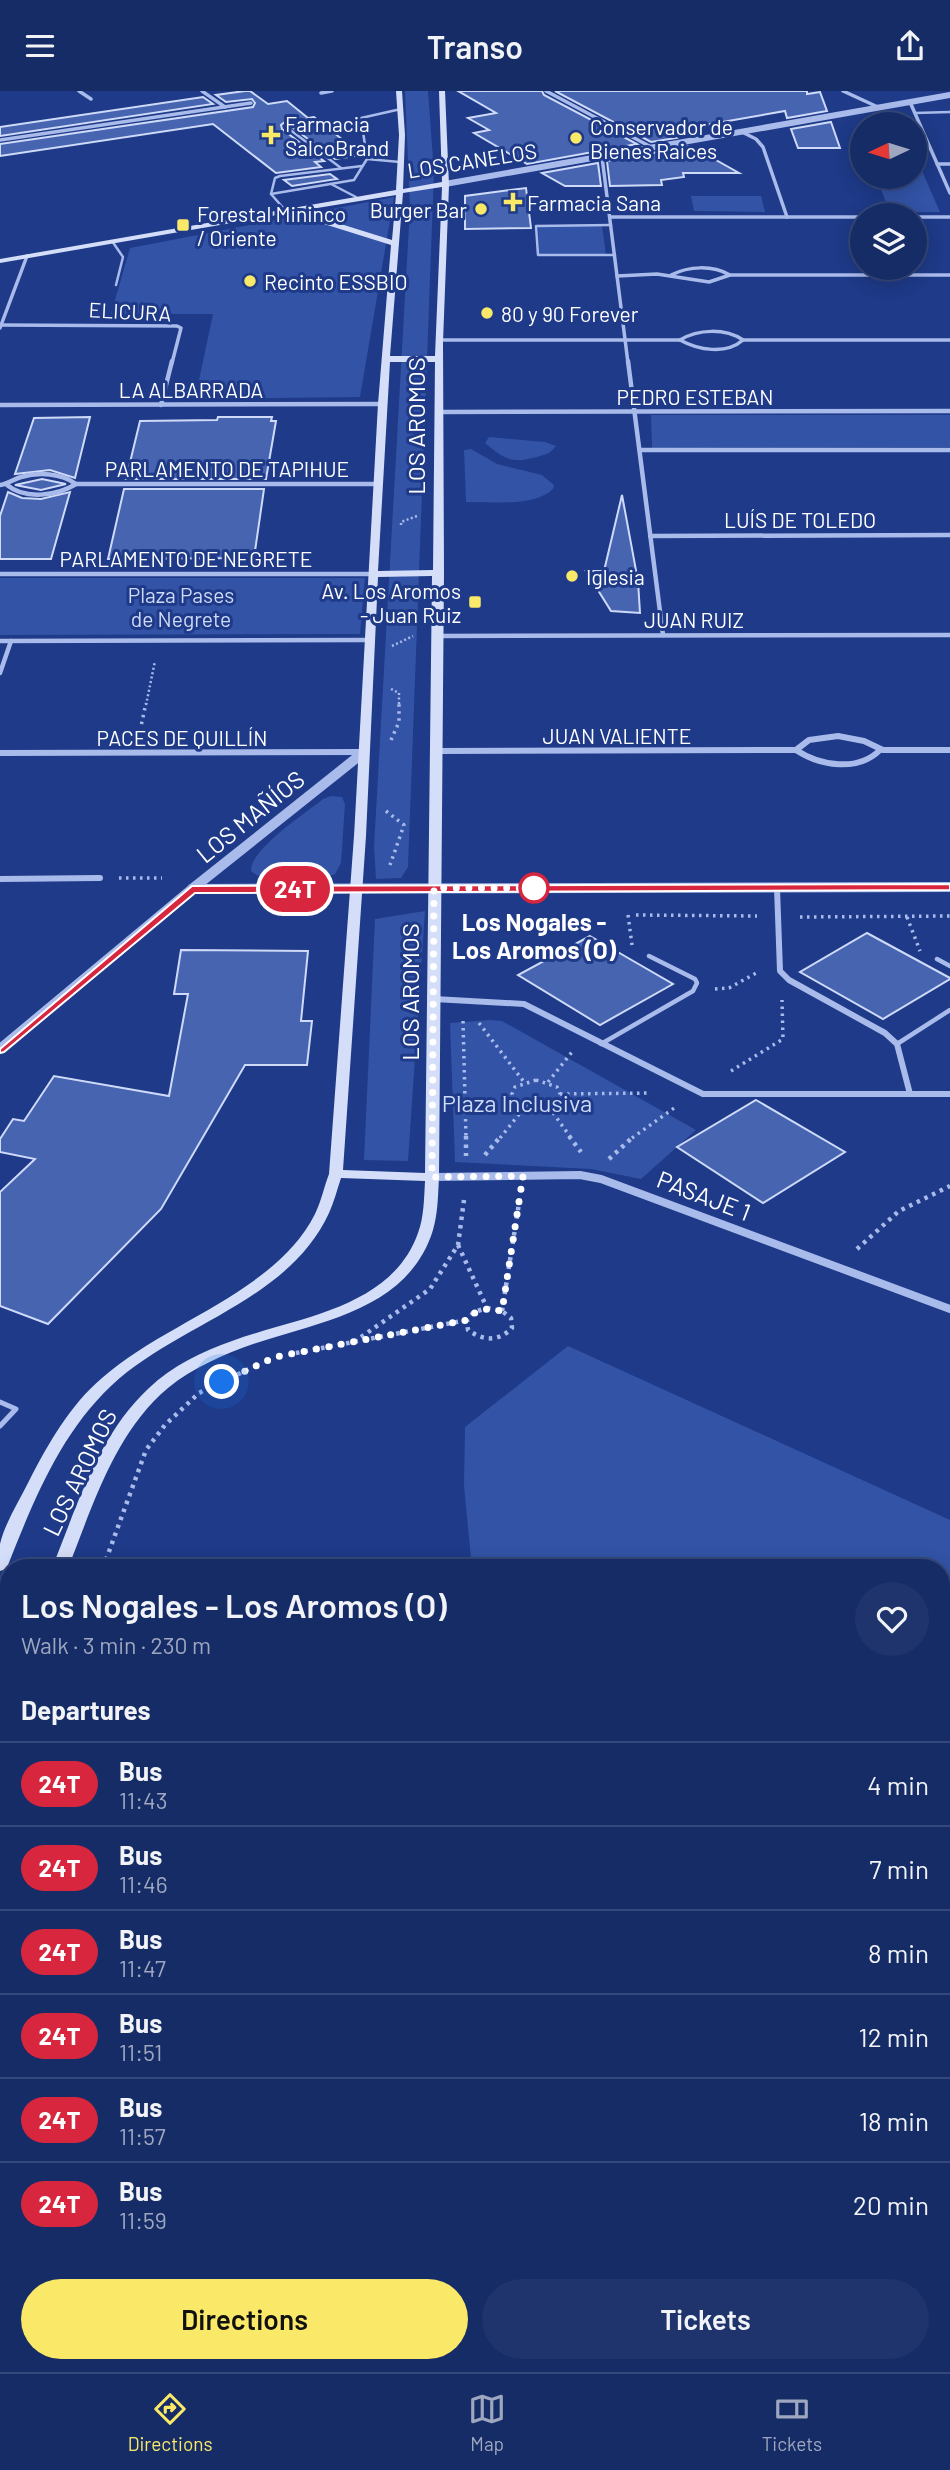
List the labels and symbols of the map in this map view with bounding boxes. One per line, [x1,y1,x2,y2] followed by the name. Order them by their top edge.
[285,111,389,160] place label: Farmacia SalcoBrand
[850,112,928,189] north arrow
[590,114,733,163] place label: Conservador de Bienes Raices
[263,127,279,143] marker: Farmacia SalcoBrand
[568,130,584,146] marker: Conservador de Bienes Raices
[406,137,538,183] street label: LOS CANELOS
[527,190,661,215] place label: Farmacia Sana
[505,194,521,210] marker: Farmacia Sana
[370,197,467,222] place label: Burger Bar
[197,201,346,250] place label: Forestal Mininco / Oriente
[473,201,489,217] marker: Burger Bar
[175,217,191,233] marker: Forestal Mininco / Oriente
[264,269,407,294] place label: Recinto ESSBIO
[242,273,258,289] marker: Recinto ESSBIO
[88,296,172,326] street label: ELICURA
[501,301,639,326] place label: 80 y 90 Forever
[479,305,495,321] marker: 80 y 90 Forever
[401,357,430,495] street label: LOS AROMOS
[119,377,263,402] street label: LA ALBARRADA
[616,384,774,409] street label: PEDRO ESTEBAN
[105,456,349,481] street label: PARLAMENTO DE TAPIHUE
[724,507,876,532] street label: LUÍS DE TOLEDO
[60,546,312,571] street label: PARLAMENTO DE NEGRETE
[586,564,645,589] place label: Iglesia
[564,568,580,584] marker: Iglesia
[322,578,461,627] place label: Av. Los Aromos - Juan Ruiz
[128,582,234,631] park label: Plaza Pases de Negrete
[467,594,483,610] marker: Av. Los Aromos - Juan Ruiz
[644,607,744,632] street label: JUAN RUIZ
[543,723,691,748] street label: JUAN VALIENTE
[97,725,267,750] street label: PACES DE QUILLÍN
[190,764,310,868] street label: LOS MAÑÍOS
[255,866,335,912] line badge: 24T
[519,873,549,903] marker: Los Nogales - Los Aromos (O)
[452,907,617,964] place label: Los Nogales - Los Aromos (O)
[395,923,424,1061] street label: LOS AROMOS
[442,1088,592,1117] park label: Plaza Inclusiva
[653,1164,755,1226] street label: PASAJE 1
[204,1364,239,1399] your location
[36,1404,122,1540] street label: LOS AROMOS

